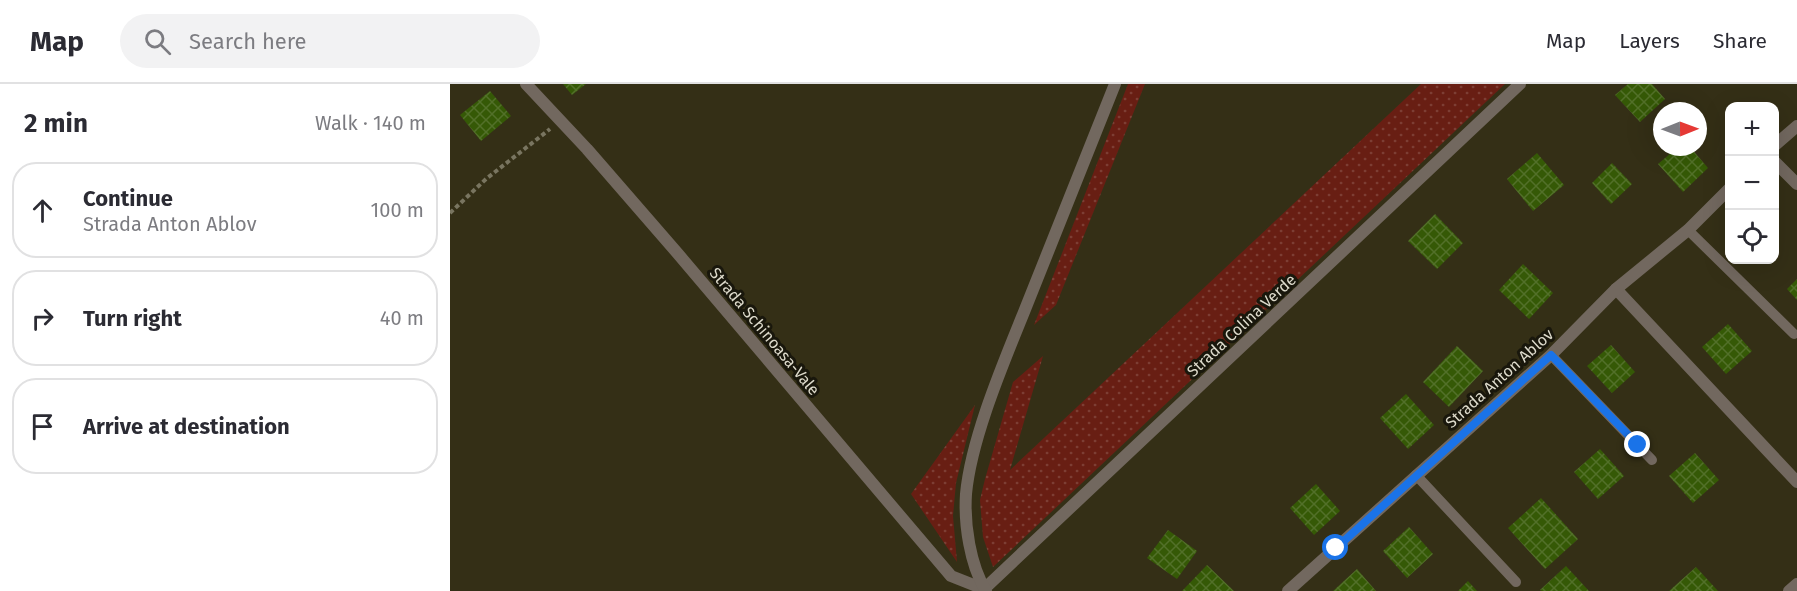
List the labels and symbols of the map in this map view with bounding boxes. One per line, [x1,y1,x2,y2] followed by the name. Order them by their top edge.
[1653,102,1707,156] north arrow
[706,264,824,399] street label: Strada Schinoasa-Vale
[1183,270,1300,381] street label: Strada Colina Verde
[1441,325,1557,432] street label: Strada Anton Ablov
[1624,431,1650,457] route end
[1322,534,1348,560] route start

